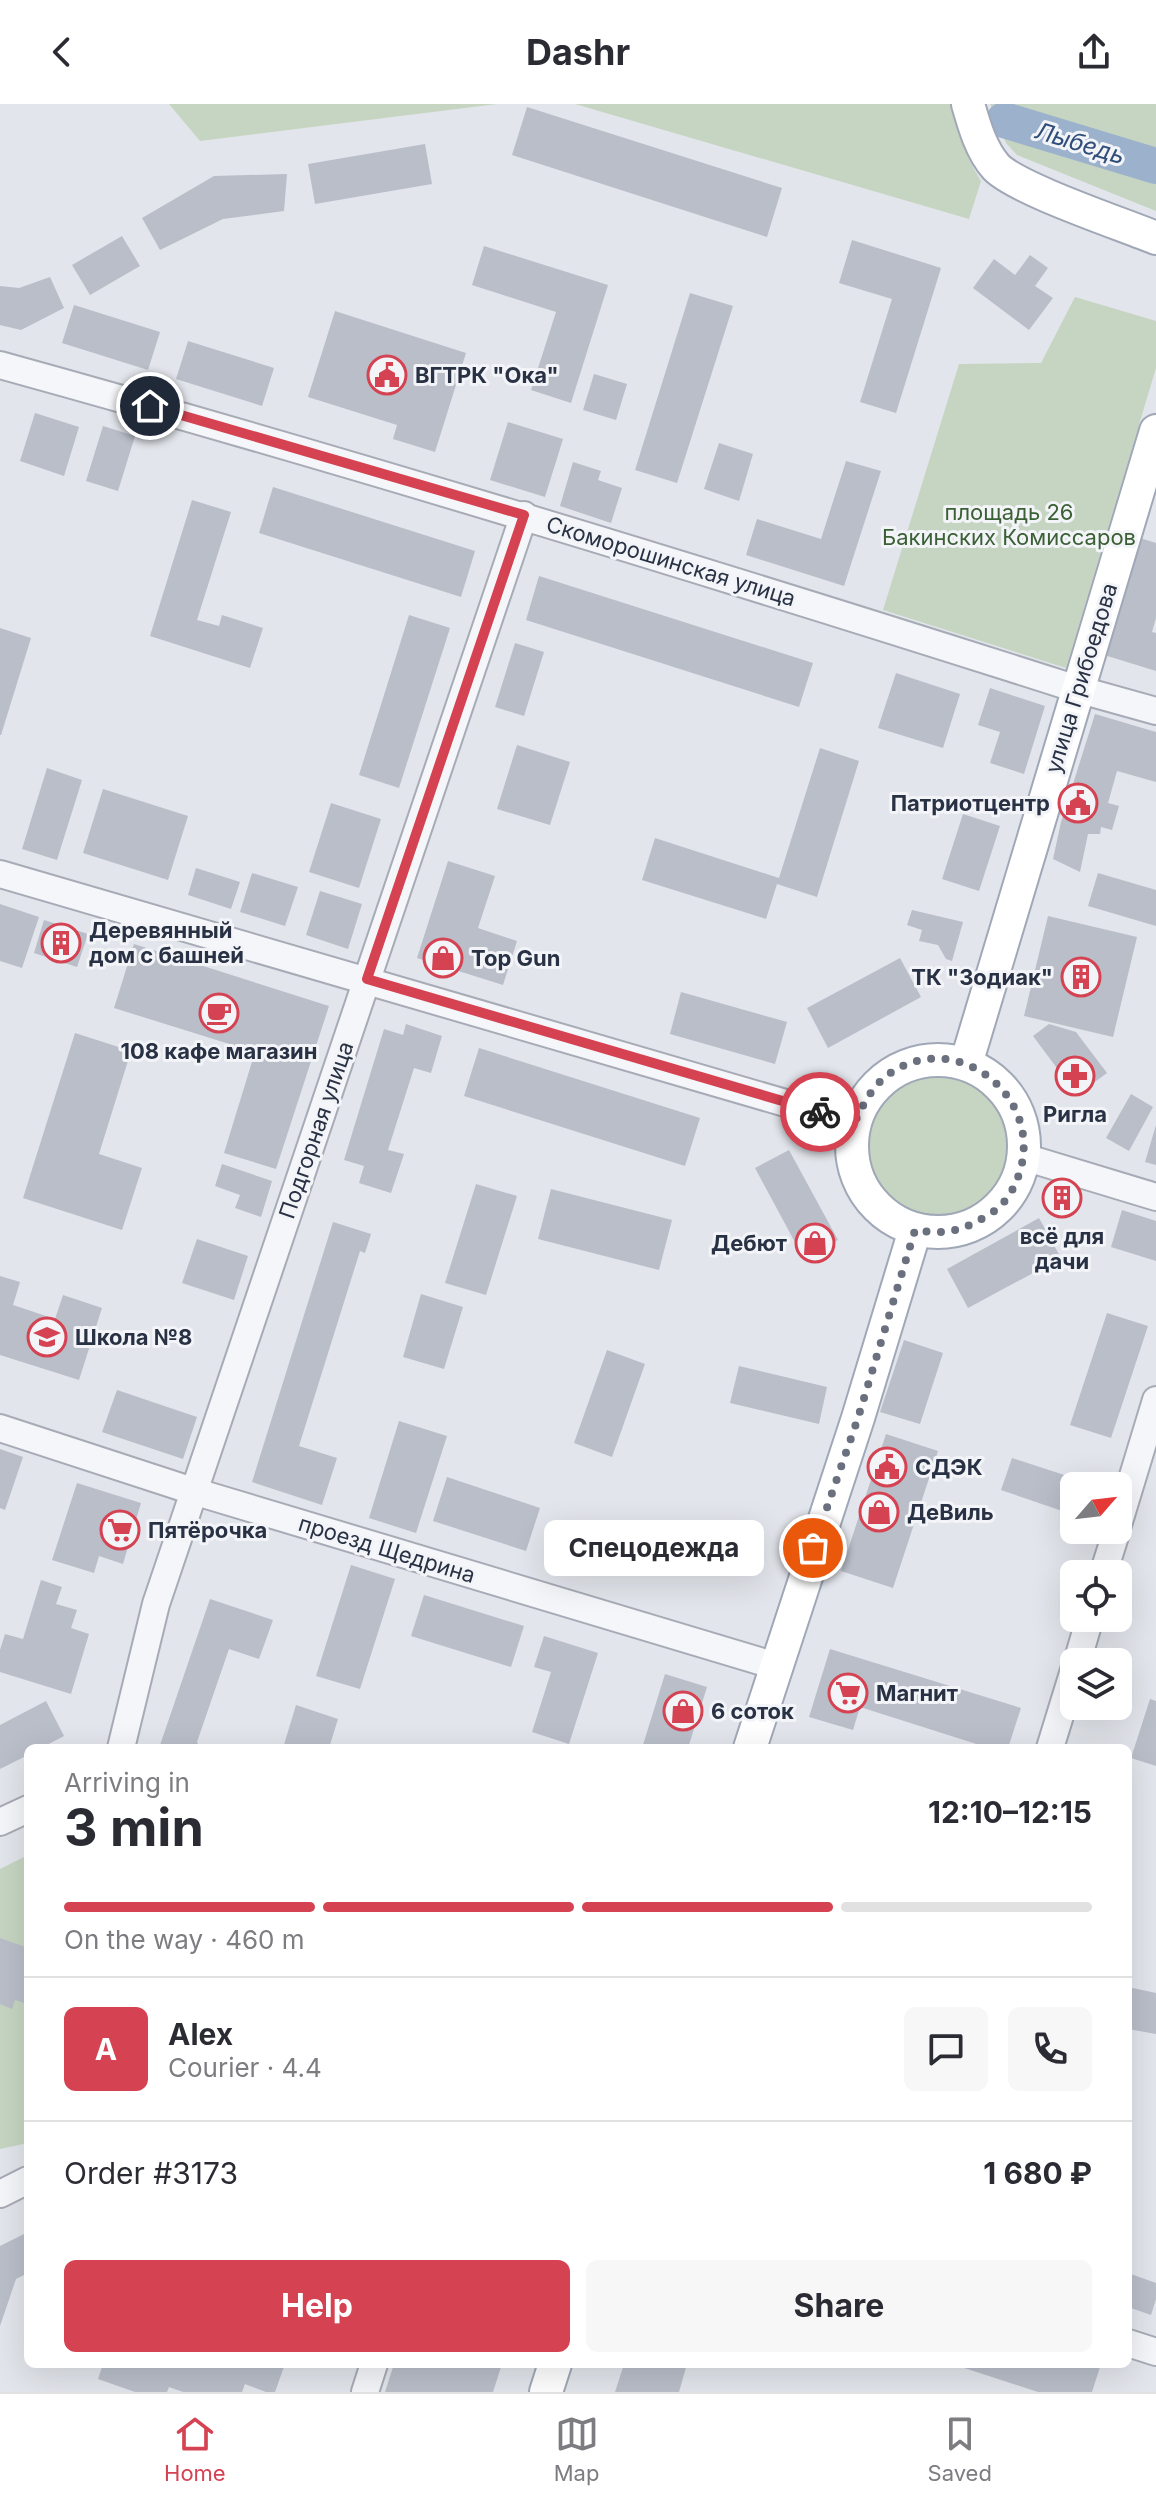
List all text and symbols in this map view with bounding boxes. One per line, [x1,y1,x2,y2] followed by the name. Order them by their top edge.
[40,30,84,74] icon: back
[526,30,630,74] text: Dashr
[1072,30,1116,74] icon: share
[1032,116,1128,170] water label: Лыбедь
[366,354,408,396] public building icon: ВГТРК "Ока"
[415,362,559,388] place label: ВГТРК "Ока"
[116,372,184,440] pin
[128,384,172,428] icon: home
[882,499,1136,550] park label: площадь 26 Бакинских Комиссаров
[543,511,799,611] street label: Скоморошинская улица
[1040,580,1122,776] street label: улица Грибоедова
[1057,782,1099,824] public building icon: Патриотцентр
[891,790,1050,816] place label: Патриотцентр
[89,917,244,968] place label: Деревянный дом с башней
[40,922,82,964] building icon: Деревянный дом с башней
[422,937,464,979] shop icon: Top Gun
[471,945,560,971] place label: Top Gun
[1060,956,1102,998] building icon: ТК "Зодиак"
[911,964,1053,990] place label: ТК "Зодиак"
[198,992,240,1034] cafe icon: 108 кафе магазин
[121,1038,317,1064] place label: 108 кафе магазин
[274,1038,358,1222] street label: Подгорная улица
[1054,1055,1096,1097] pharmacy icon: Ригла
[780,1072,860,1152] courier
[798,1090,842,1134] icon: bike
[1043,1101,1107,1127] place label: Ригла
[1041,1177,1083,1219] building icon: всё для дачи
[794,1222,836,1264] shop icon: Дебют
[1020,1223,1104,1274] place label: всё для дачи
[711,1230,787,1256] place label: Дебют
[26,1316,68,1358] school or university icon: Школа №8
[75,1324,192,1350] place label: Школа №8
[866,1446,908,1488] public building icon: СДЭК
[915,1454,983,1480] place label: СДЭК
[1060,1472,1132,1544] north arrow
[1060,1472,1132,1720] map controls
[858,1491,900,1533] shop icon: ДеВиль
[907,1499,994,1525] place label: ДеВиль
[99,1509,141,1551] supermarket icon: Пятёрочка
[296,1510,478,1588] street label: проезд Щедрина
[779,1514,847,1582] pin
[148,1517,267,1543] place label: Пятёрочка
[545,1520,765,1576] callout: Спецодежда
[791,1526,835,1570] icon: bag
[569,1532,739,1563] text: Спецодежда
[1060,1560,1132,1632] button: locate
[1060,1648,1132,1720] button: layers
[827,1672,869,1714] supermarket icon: Магнит
[876,1680,958,1706] place label: Магнит
[662,1690,704,1732] shop icon: 6 соток
[711,1698,794,1724] place label: 6 соток
[64,1767,190,1798] text: Arriving in
[928,1794,1092,1830] text: 12:10–12:15
[64,1796,204,1859] text: 3 min
[64,1924,305,1955] text: On the way · 460 m
[904,2007,988,2091] button: chat
[1008,2007,1092,2091] button: phone
[168,2016,233,2052] text: Alex
[95,2031,117,2067] text: A
[168,2052,322,2083] text: Courier · 4.4
[64,2155,238,2191] text: Order #3173
[983,2155,1092,2191] text: 1 680 ₽
[64,2260,570,2352] button: Help
[586,2260,1092,2352] button: Share
[164,2412,226,2486] tab: Home
[554,2412,599,2486] tab: Map
[928,2412,992,2486] tab: Saved

